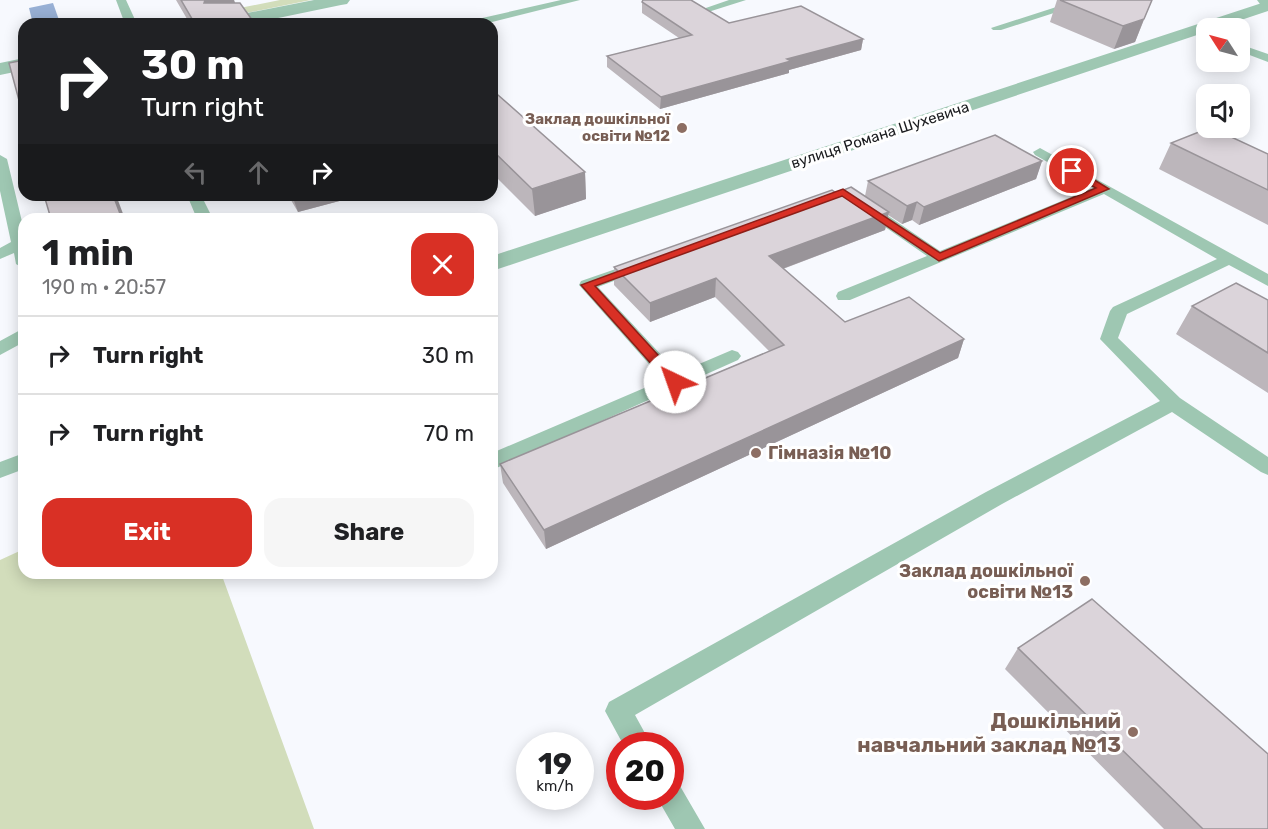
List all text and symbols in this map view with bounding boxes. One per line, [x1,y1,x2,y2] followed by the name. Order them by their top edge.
[1196,18,1250,72] north arrow
[1196,18,1250,138] map controls
[141,40,245,90] text: 30 m
[42,42,120,120] icon: right
[1196,84,1250,138] button: sound
[141,91,264,123] text: Turn right
[789,98,971,172] street label: вулиця Романа Шухевича
[525,110,671,145] place label: Заклад дошкільної освіти №12
[675,121,689,135] marker: Заклад дошкільної освіти №12
[1046,145,1097,196] pin
[1055,154,1088,187] icon: arrive
[179,156,212,189] icon: left
[242,156,275,189] icon: ahead
[305,156,338,189] icon: right
[42,231,134,274] text: 1 min
[411,233,474,296] button: close
[42,275,166,299] text: 190 m · 20:57
[42,339,75,372] icon: right
[93,342,203,369] text: Turn right
[422,342,474,369] text: 30 m
[643,350,707,414] position arrow
[42,417,75,450] icon: right
[93,420,203,447] text: Turn right
[424,420,474,447] text: 70 m
[768,442,891,464] place label: Гімназія №10
[749,446,763,460] marker: Гімназія №10
[42,498,252,567] button: Exit
[264,498,474,567] button: Share
[899,560,1074,603] place label: Заклад дошкільної освіти №13
[1078,574,1092,588] marker: Заклад дошкільної освіти №13
[857,708,1121,757] place label: Дошкільний навчальний заклад №13
[1126,725,1140,739] marker: Дошкільний навчальний заклад №13
[606,732,684,810] speed limit sign: 20
[538,746,572,782] text: 19
[536,777,574,795] text: km/h

